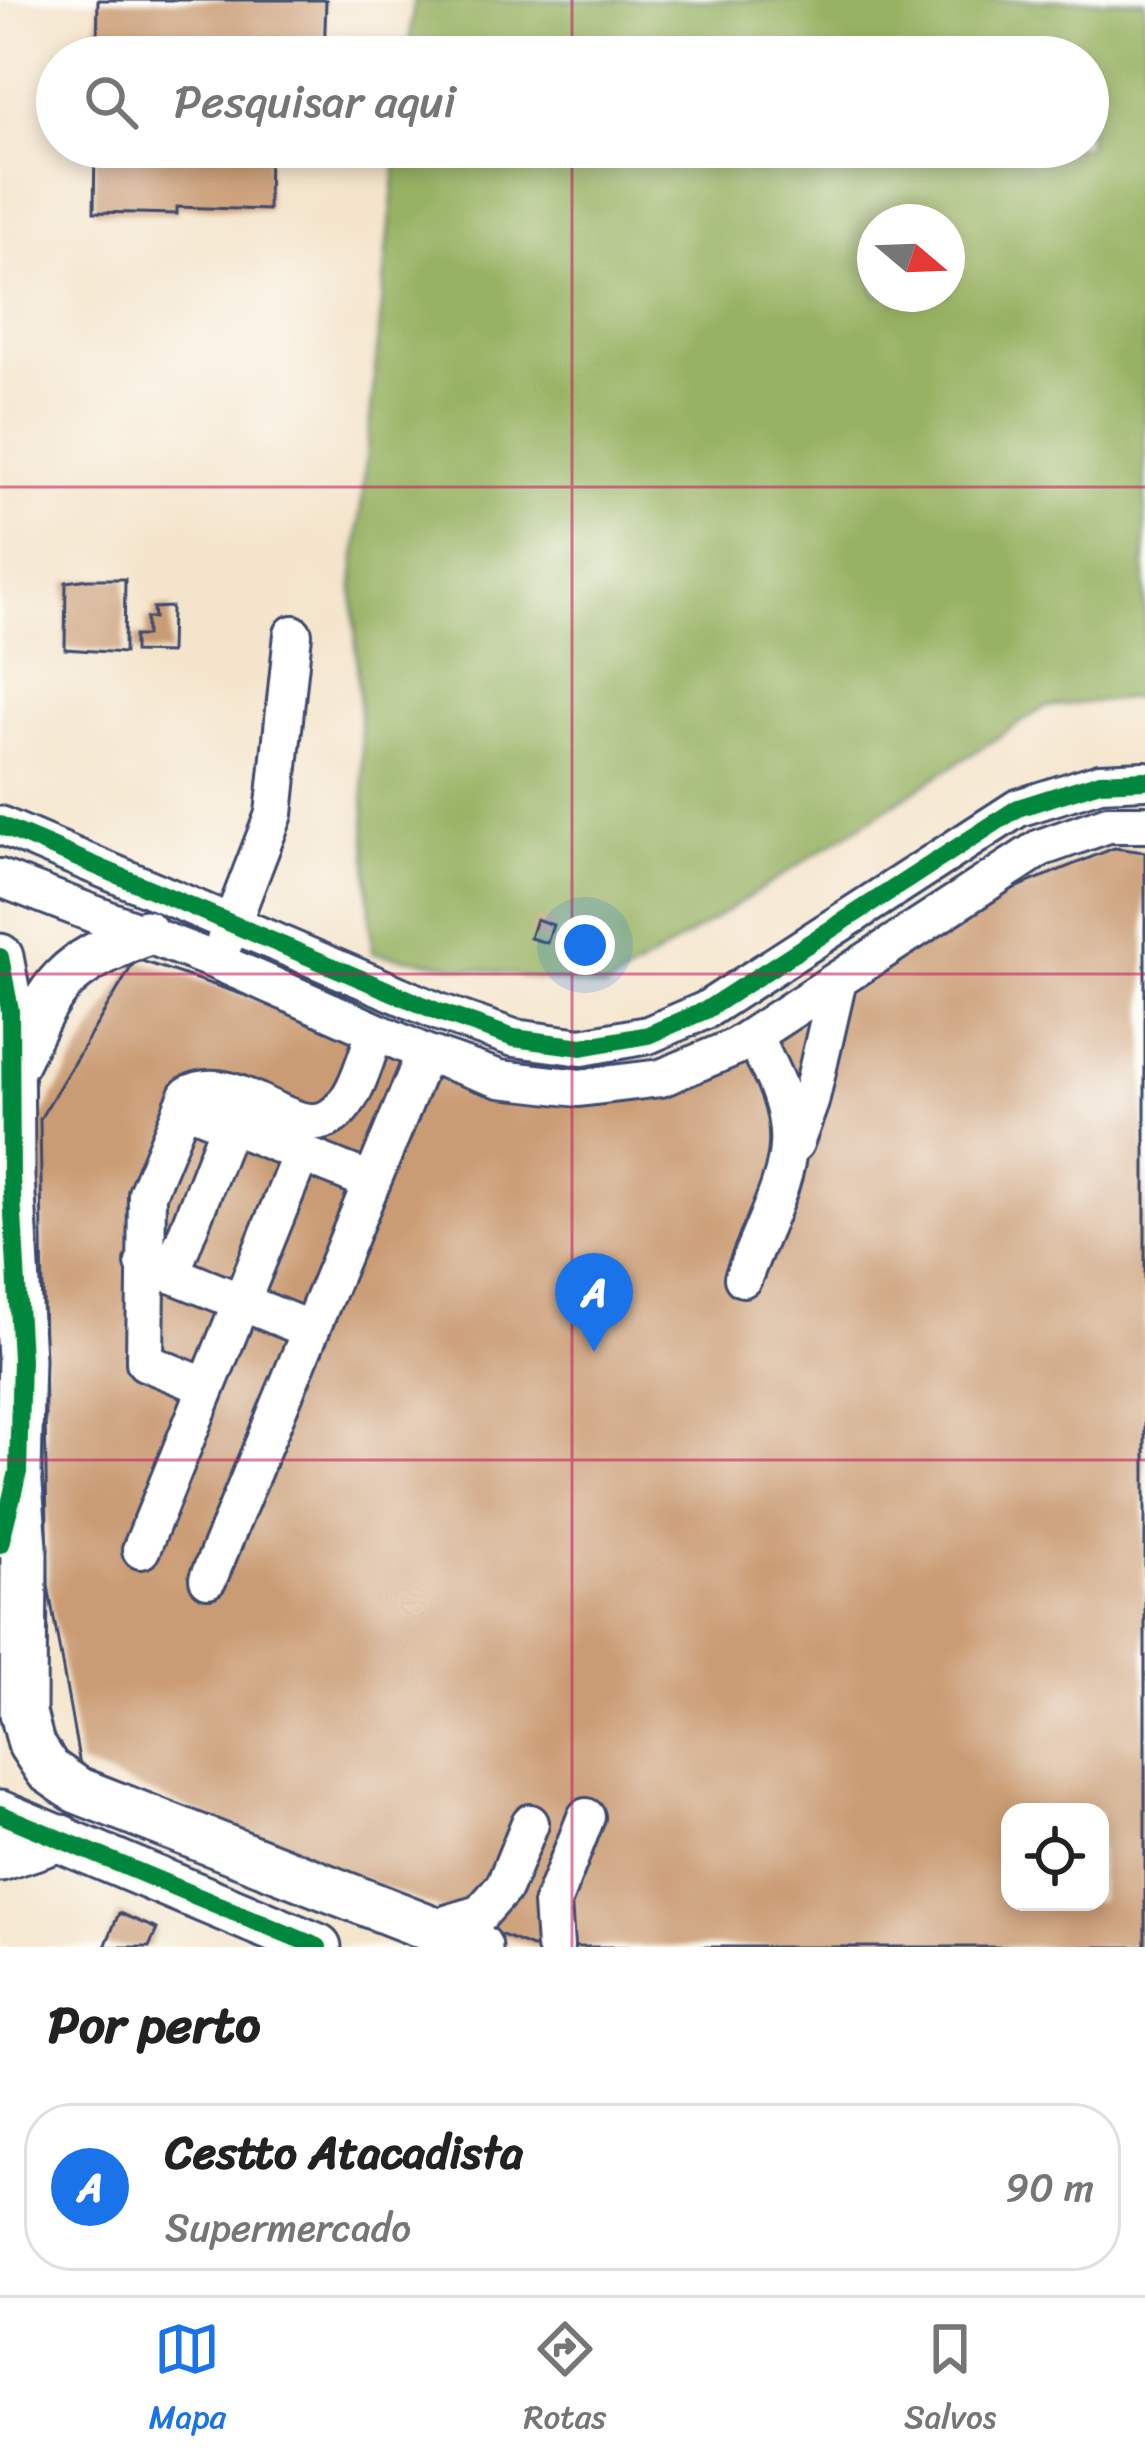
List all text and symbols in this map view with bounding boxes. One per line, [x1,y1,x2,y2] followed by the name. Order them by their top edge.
[36,36,1109,168] search box
[174,62,456,142] text: Pesquisar aqui
[78,69,144,135] icon: search
[857,204,965,312] north arrow
[555,915,615,975] your location
[555,1253,633,1352] pin: A
[1001,1803,1109,1911] map controls
[1001,1803,1109,1911] button: locate
[48,1980,261,2070] text: Por perto
[165,2113,523,2193] text: Cestto Atacadista
[77,2153,103,2222] text: A
[1005,2153,1094,2222] text: 90 m
[165,2193,411,2262] text: Supermercado
[149,2316,226,2446] tab: Mapa
[524,2316,607,2446] tab: Rotas
[904,2316,996,2446] tab: Salvos

